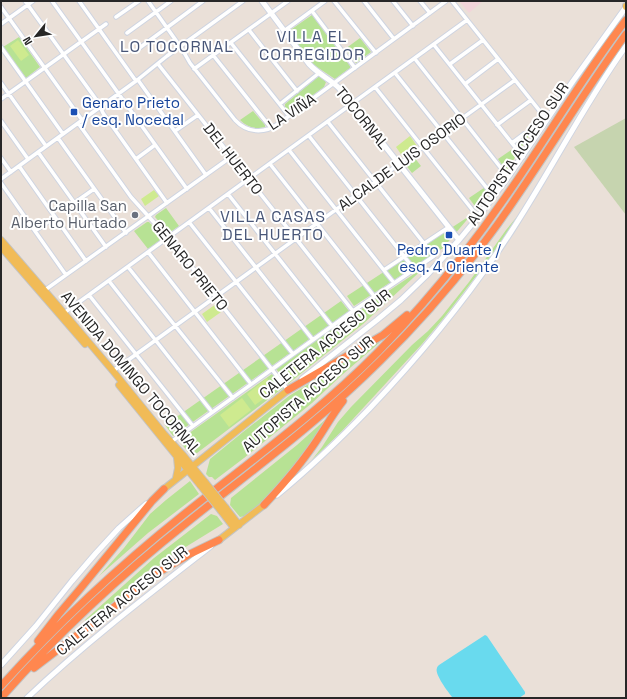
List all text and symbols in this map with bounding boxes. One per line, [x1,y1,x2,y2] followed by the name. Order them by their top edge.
[16,16,56,56] north arrow
[259,26,365,65] district label: VILLA EL CORREGIDOR
[19,34,35,48] text: N
[120,36,234,57] district label: LO TOCORNAL
[463,79,573,229] street label: AUTOPISTA ACCESO SUR
[331,83,393,153] street label: TOCORNAL
[264,89,320,134] street label: LA VIÑA
[82,93,184,129] place label: Genaro Prieto / esq. Nocedal
[69,107,79,117] marker: Genaro Prieto / esq. Nocedal
[334,109,470,214] street label: ALCALDE LUIS OSORIO
[199,119,267,198] street label: DEL HUERTO
[11,196,127,232] place label: Capilla San Alberto Hurtado
[220,206,326,245] district label: VILLA CASAS DEL HUERTO
[130,210,140,220] marker: Capilla San Alberto Hurtado
[148,217,232,314] street label: GENARO PRIETO
[444,230,454,240] marker: Pedro Duarte / esq. 4 Oriente
[397,240,502,276] place label: Pedro Duarte / esq. 4 Oriente
[255,285,394,403] street label: CALETERA ACCESO SUR
[57,287,206,458] street label: AVENIDA DOMINGO TOCORNAL
[238,331,377,456] street label: AUTOPISTA ACCESO SUR
[52,542,191,660] street label: CALETERA ACCESO SUR

